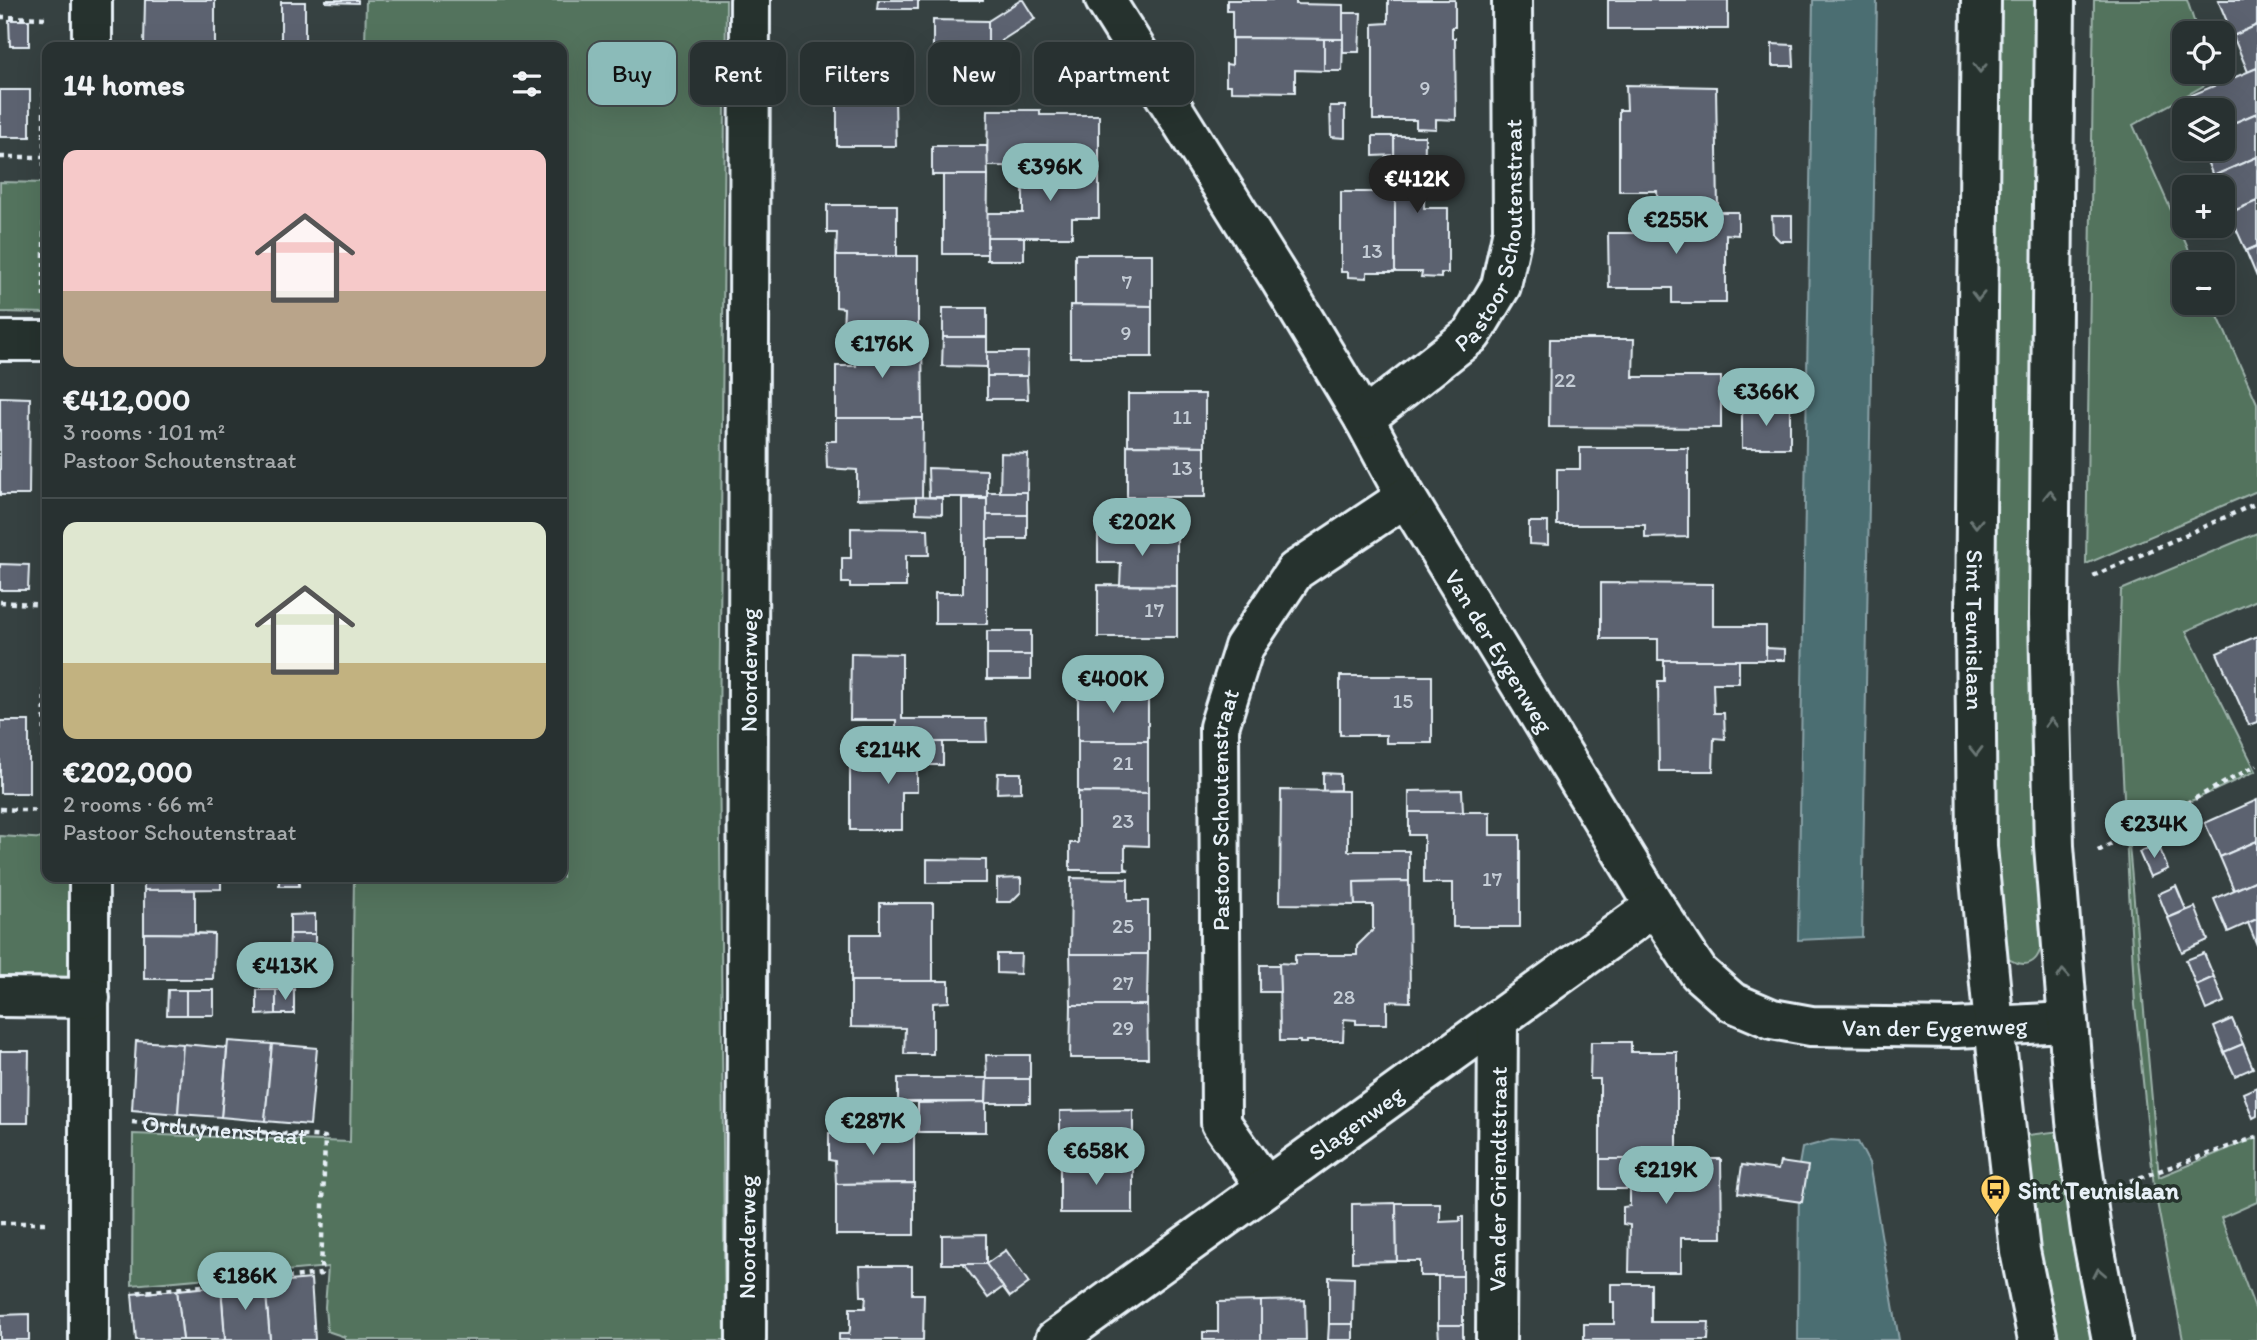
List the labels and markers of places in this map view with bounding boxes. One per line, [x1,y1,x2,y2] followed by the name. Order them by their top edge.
[1001,144,1099,203] pin: €396K
[1368,156,1466,215] pin: €412K
[1627,196,1725,256] pin: €255K
[833,320,931,380] pin: €176K
[1717,368,1815,428] pin: €366K
[1093,498,1191,558] pin: €202K
[1064,656,1162,715] pin: €400K
[839,726,937,786] pin: €214K
[2105,800,2203,860] pin: €234K
[236,942,334,1002] pin: €413K
[824,1098,922,1157] pin: €287K
[1047,1128,1145,1187] pin: €658K
[1617,1146,1715,1206] pin: €219K
[1978,1173,2012,1217] bus stop icon: Sint Teunislaan
[2018,1176,2179,1205] place label: Sint Teunislaan
[196,1252,294,1312] pin: €186K

